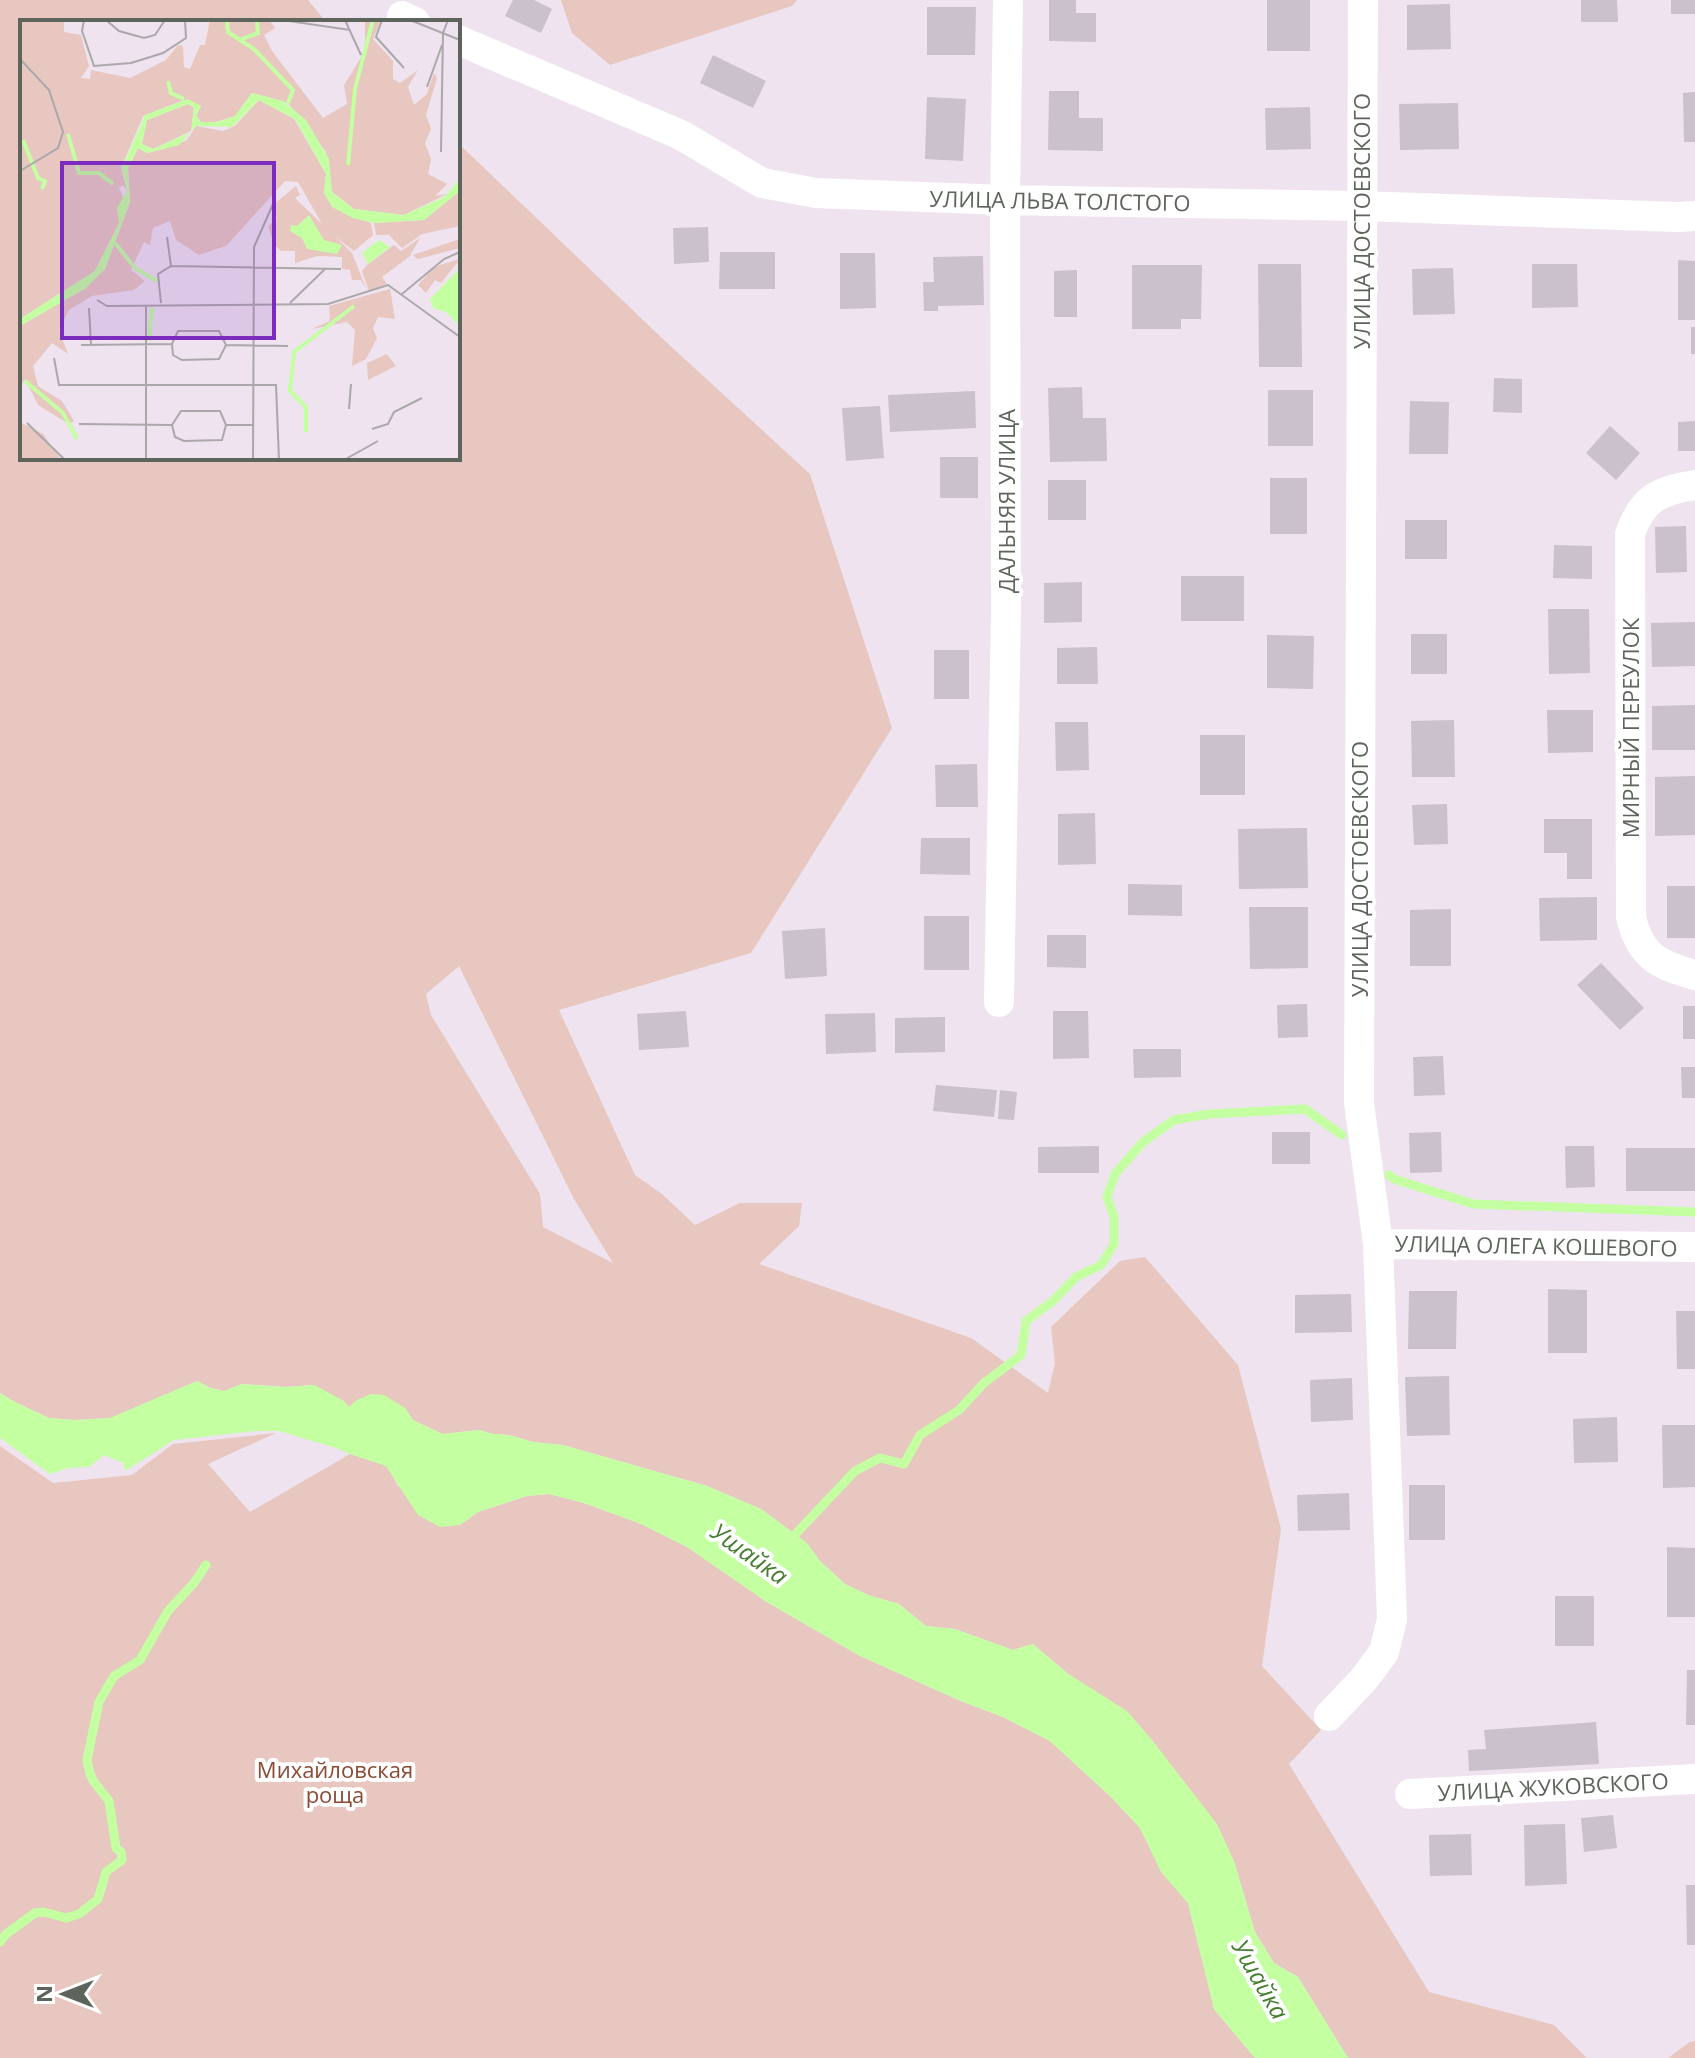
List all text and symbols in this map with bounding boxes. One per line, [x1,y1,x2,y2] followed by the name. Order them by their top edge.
[20,20,460,460] inset map
[1346,93,1376,349] street label: УЛИЦА ДОСТОЕВСКОГО
[929,183,1191,217] street label: УЛИЦА ЛЬВА ТОЛСТОГО
[991,409,1021,593] street label: ДАЛЬНЯЯ УЛИЦА
[1615,617,1645,838] street label: МИРНЫЙ ПЕРЕУЛОК
[1344,741,1374,997] street label: УЛИЦА ДОСТОЕВСКОГО
[1394,1228,1678,1262] street label: УЛИЦА ОЛЕГА КОШЕВОГО
[704,1514,795,1592] water label: Ушайка
[257,1754,413,1809] park label: Михайловская роща
[1437,1765,1669,1807] street label: УЛИЦА ЖУКОВСКОГО
[1224,1932,1297,2025] water label: Ушайка
[24,1954,104,2034] north arrow
[28,1985,58,2003] text: N

